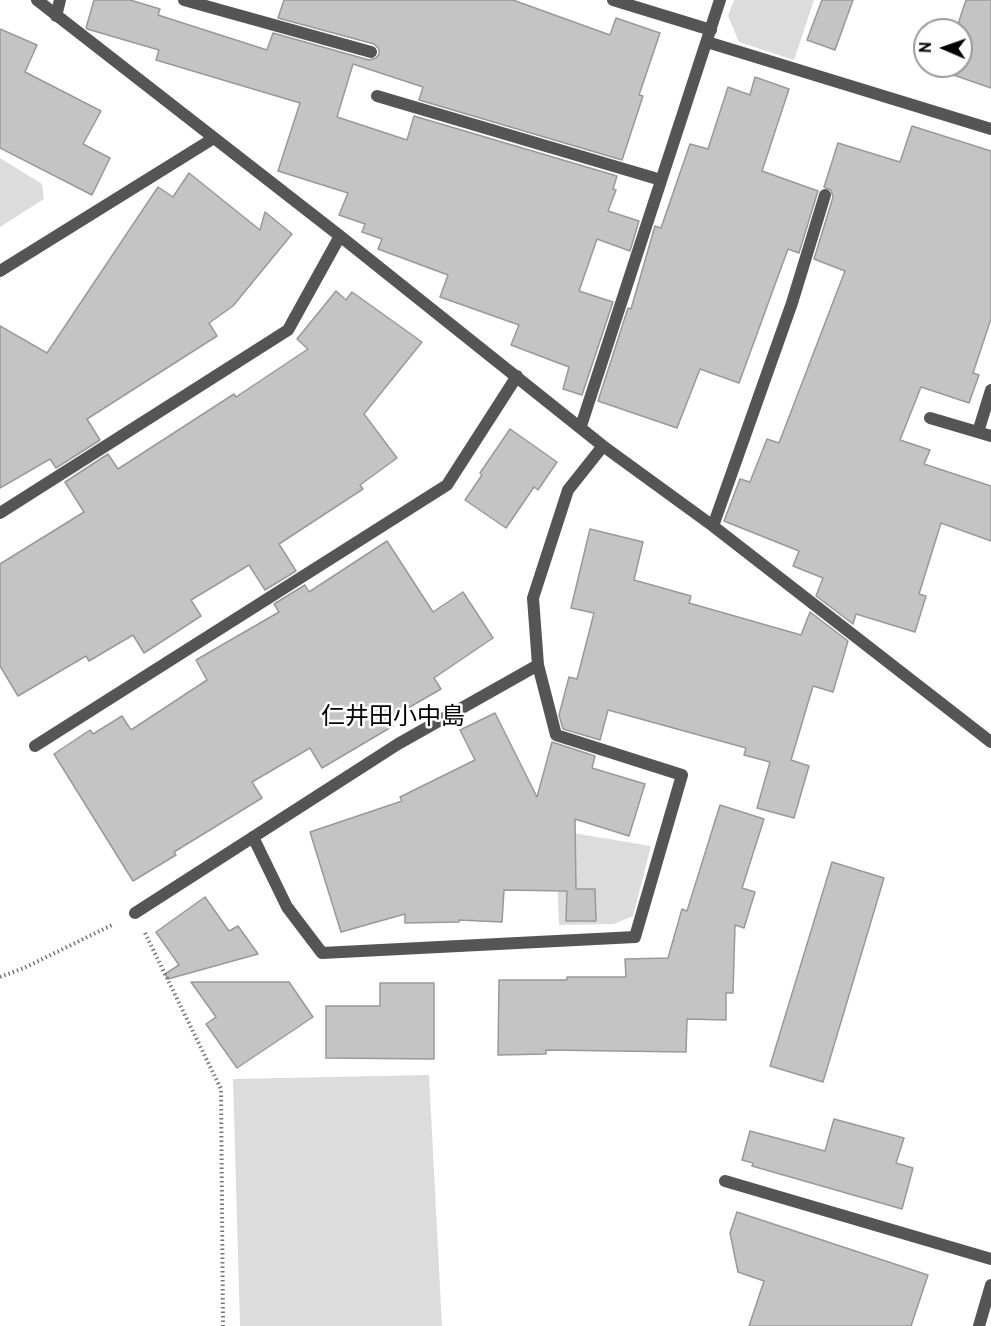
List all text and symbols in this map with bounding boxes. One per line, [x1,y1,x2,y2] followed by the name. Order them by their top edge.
[913,18,973,78] north arrow
[917,41,937,54] text: N
[321,705,465,733] district label: 仁井田小中島

